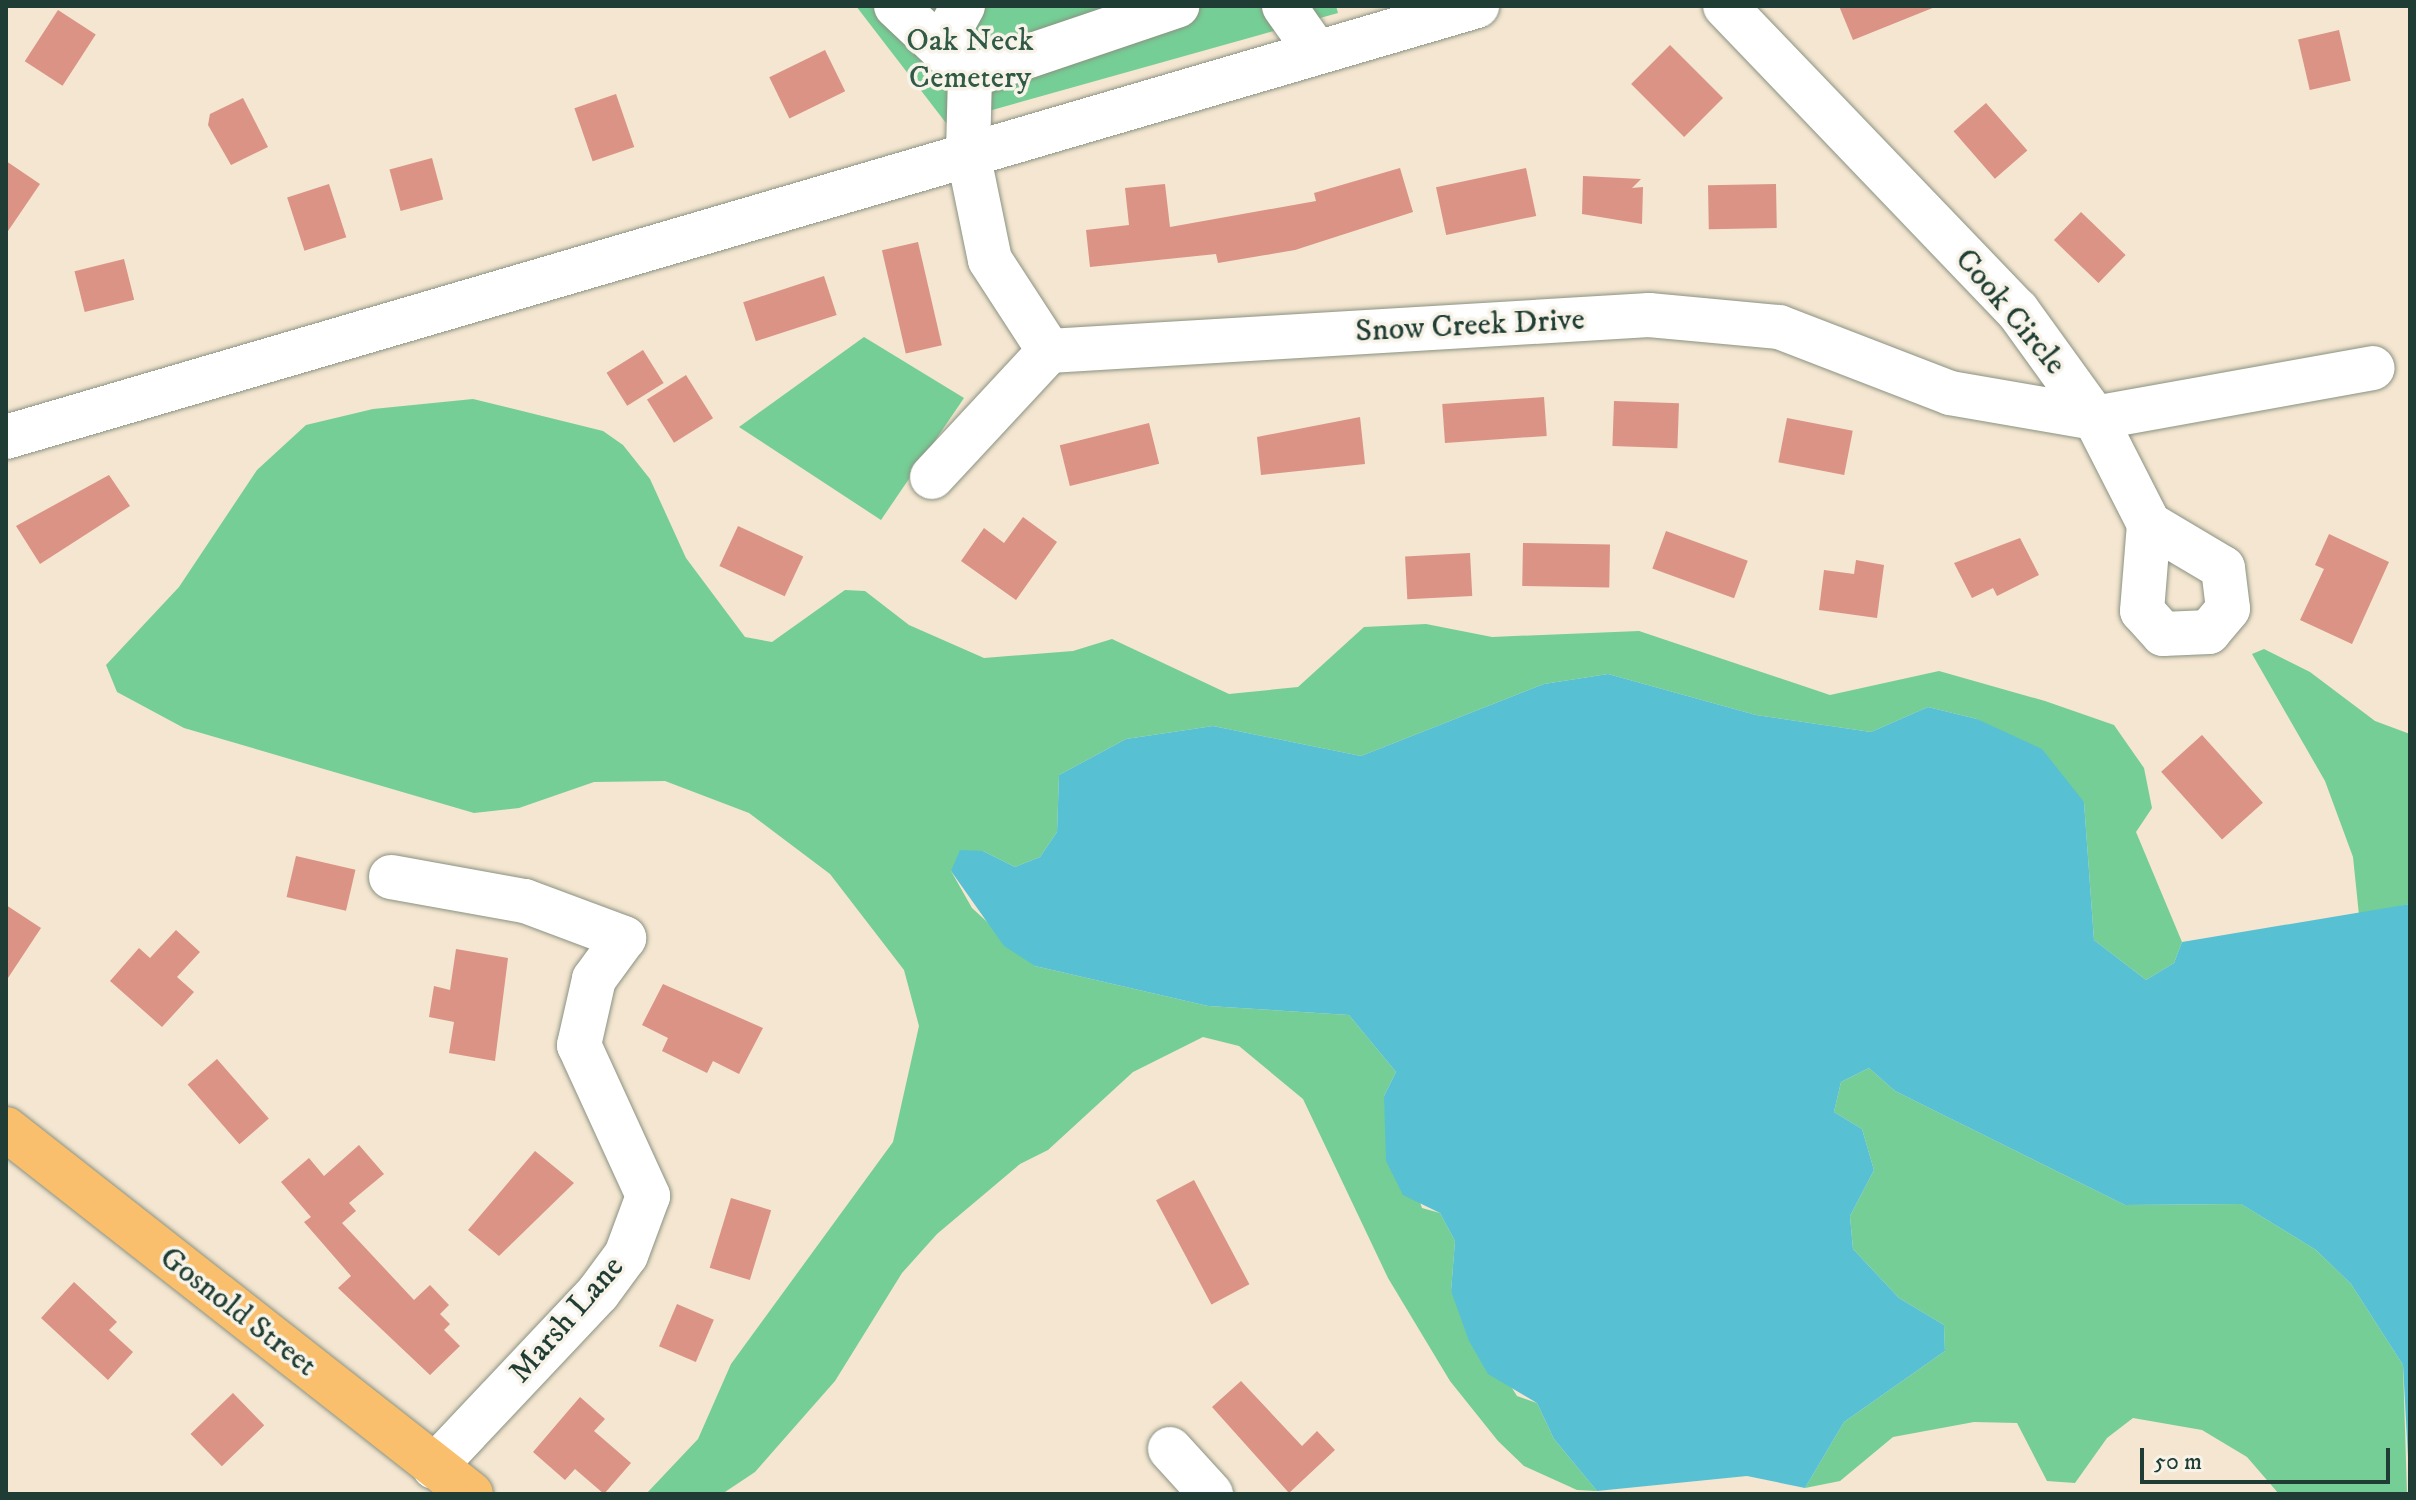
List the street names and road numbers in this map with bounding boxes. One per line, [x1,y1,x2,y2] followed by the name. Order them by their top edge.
[1946,241,2074,383] street label: Cook Circle
[1354,301,1586,351] street label: Snow Creek Drive
[152,1239,324,1385] street label: Gosnold Street
[501,1249,633,1391] street label: Marsh Lane

